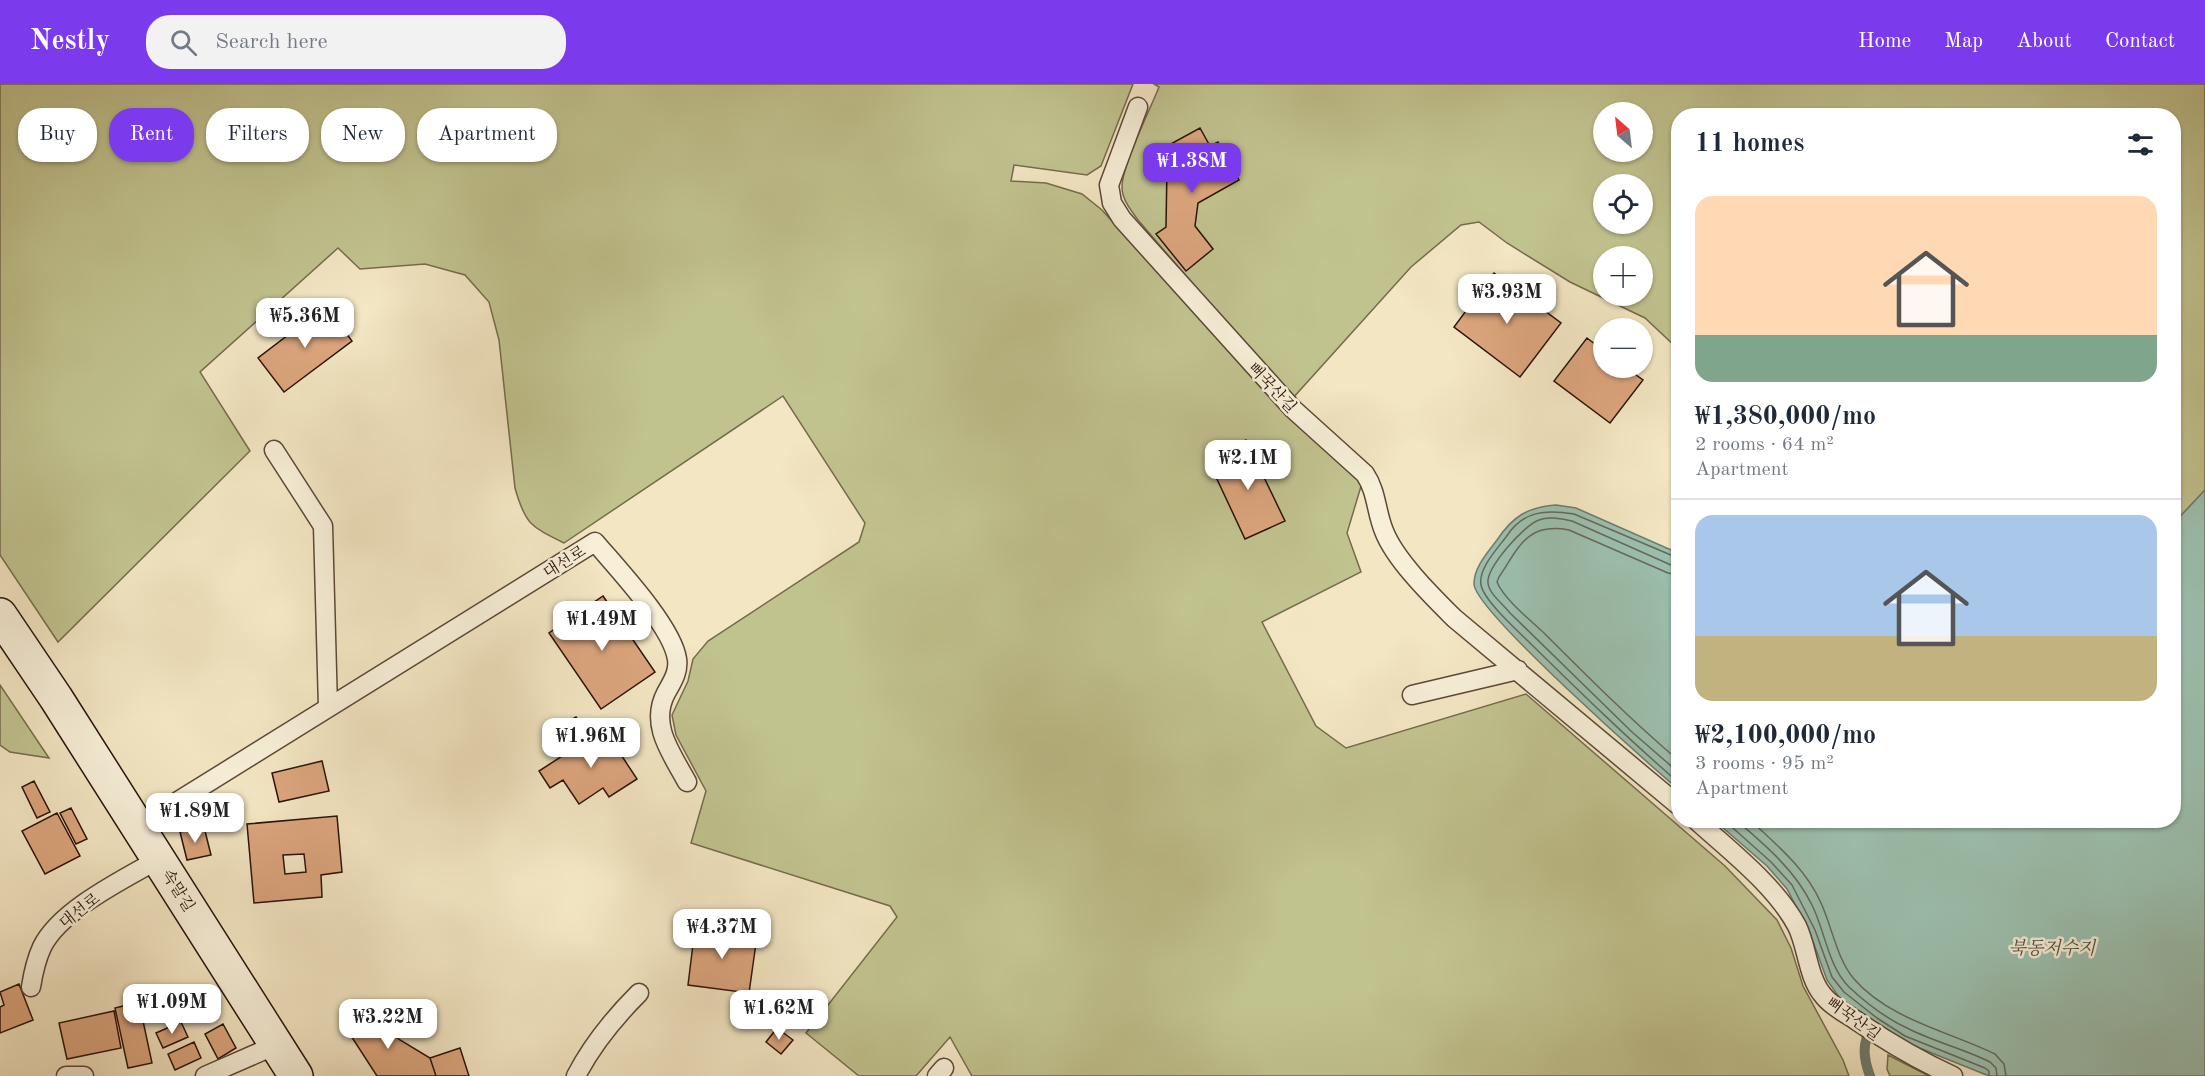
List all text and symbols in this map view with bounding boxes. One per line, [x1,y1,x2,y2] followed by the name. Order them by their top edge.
[146,15,566,69] search box
[167,26,200,59] icon: search
[30,28,110,56] text: Nestly
[215,31,328,53] text: Search here
[1858,31,1911,52] text: Home
[1944,31,1983,52] text: Map
[2016,31,2072,52] text: About
[2105,31,2175,52] text: Contact
[1593,102,1653,162] north arrow
[1593,102,1653,378] map controls
[18,108,97,162] chip: Buy
[109,108,194,162] chip: Rent
[206,108,309,162] chip: Filters
[321,108,405,162] chip: New
[417,108,557,162] chip: Apartment
[2124,128,2157,161] icon: filters
[1695,131,1804,157] text: 11 homes
[1143,143,1241,194] pin: ₩1.38M
[1157,152,1227,172] text: ₩1.38M
[1593,174,1653,234] button: locate
[1872,235,1980,343] icon: home
[1593,246,1653,306] button: +
[1458,274,1556,325] pin: ₩3.93M
[1472,283,1542,303] text: ₩3.93M
[256,298,354,349] pin: ₩5.36M
[270,307,340,327] text: ₩5.36M
[1593,318,1653,378] button: −
[1245,360,1299,416] street label: 뻐꾹산길
[1695,404,1876,430] text: ₩1,380,000/mo
[1695,435,1834,455] text: 2 rooms · 64 m²
[1206,440,1290,491] pin: ₩2.1M
[1219,449,1277,469] text: ₩2.1M
[1695,460,1789,480] text: Apartment
[541,542,589,582] street label: 대선로
[1872,554,1980,662] icon: home
[553,601,651,652] pin: ₩1.49M
[567,610,637,630] text: ₩1.49M
[542,718,640,769] pin: ₩1.96M
[1695,723,1876,749] text: ₩2,100,000/mo
[556,727,626,747] text: ₩1.96M
[1695,754,1834,774] text: 3 rooms · 95 m²
[1695,779,1789,799] text: Apartment
[146,793,244,844] pin: ₩1.89M
[160,802,230,822] text: ₩1.89M
[158,866,198,915] street label: 속말길
[56,890,104,932] street label: 대선로
[673,909,771,960] pin: ₩4.37M
[687,918,757,938] text: ₩4.37M
[2009,938,2097,958] water label: 북동저수지
[123,984,221,1035] pin: ₩1.09M
[730,990,828,1041] pin: ₩1.62M
[137,993,207,1013] text: ₩1.09M
[1823,994,1883,1044] street label: 뻐꾹산길
[339,999,437,1050] pin: ₩3.22M
[744,999,814,1019] text: ₩1.62M
[353,1008,423,1028] text: ₩3.22M

